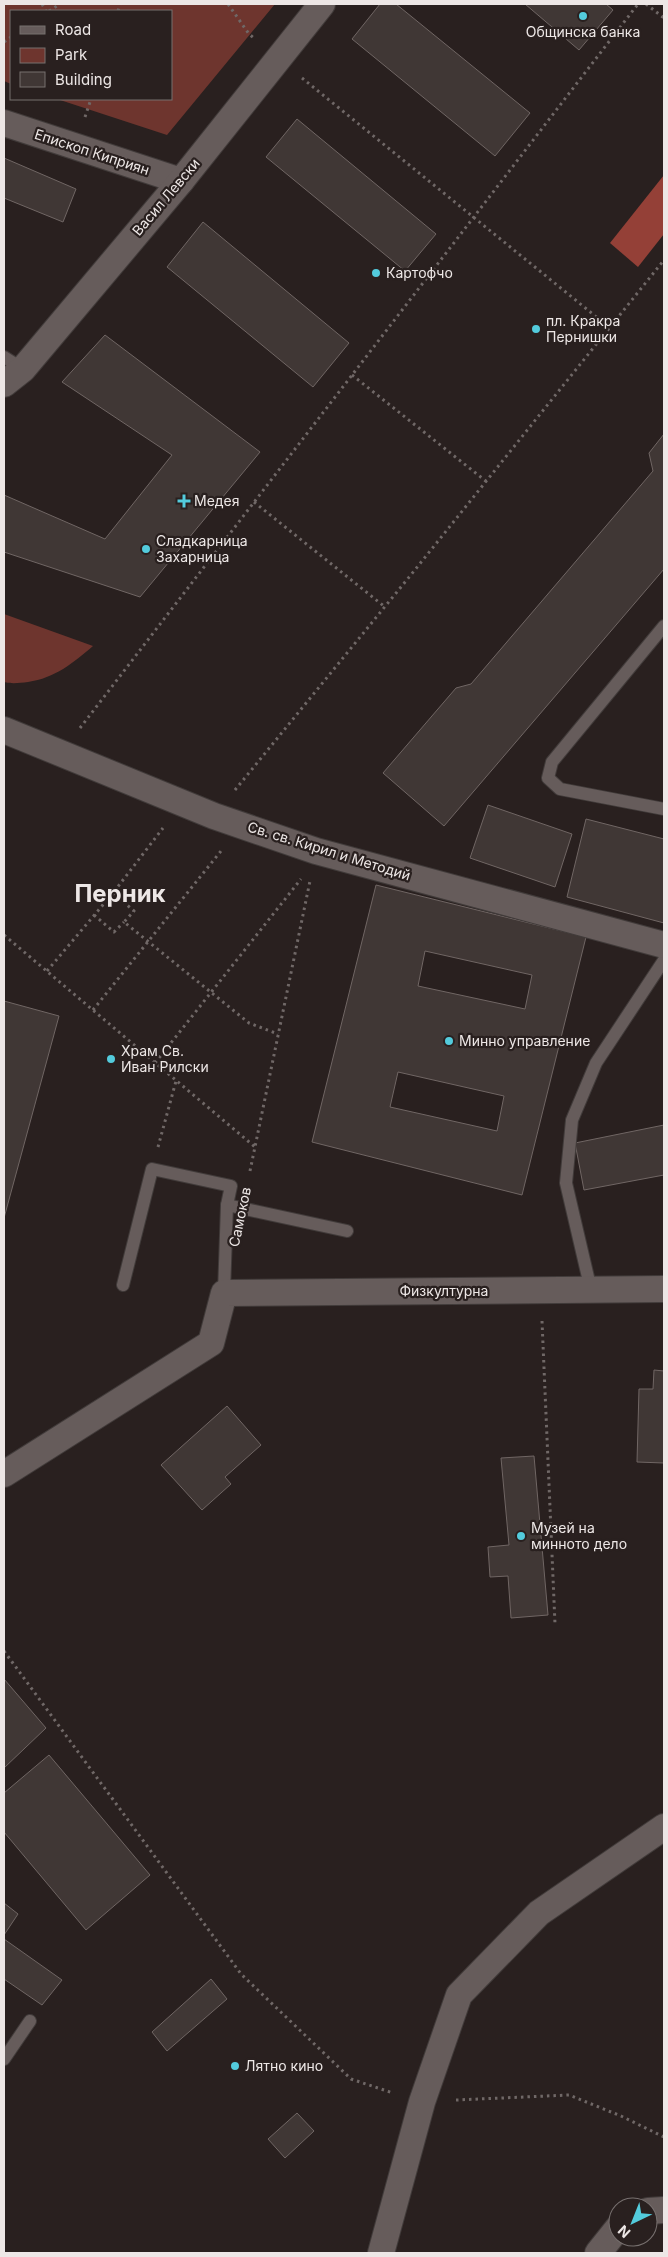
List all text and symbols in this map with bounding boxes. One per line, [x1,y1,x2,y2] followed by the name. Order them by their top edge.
[10,10,172,100] legend
[577,10,589,22] marker: Общинска банка
[55,20,91,39] text: Road
[526,23,640,40] place label: Общинска банка
[55,45,88,64] text: Park
[55,70,112,89] text: Building
[33,125,152,178] street label: Епископ Киприян
[128,155,203,239] street label: Васил Левски
[386,264,453,281] place label: Картофчо
[370,267,382,279] marker: Картофчо
[546,312,620,345] place label: пл. Кракра Пернишки
[530,323,542,335] marker: пл. Кракра Пернишки
[194,492,240,509] place label: Медея
[178,495,190,507] marker: Медея
[156,532,248,565] place label: Сладкарница Захарница
[140,543,152,555] marker: Сладкарница Захарница
[246,818,413,883] street label: Св. св. Кирил и Методий
[74,879,166,908] district label: Перник
[459,1032,590,1049] place label: Минно управление
[443,1035,455,1047] marker: Минно управление
[121,1042,209,1075] place label: Храм Св. Иван Рилски
[105,1053,117,1065] marker: Храм Св. Иван Рилски
[225,1185,254,1248] street label: Самоков
[400,1282,488,1299] street label: Физкултурна
[531,1519,627,1552] place label: Музей на минното дело
[515,1530,527,1542] marker: Музей на минното дело
[245,2057,323,2074] place label: Лятно кино
[229,2060,241,2072] marker: Лятно кино
[608,2197,658,2247] north arrow
[614,2222,633,2242] text: N

